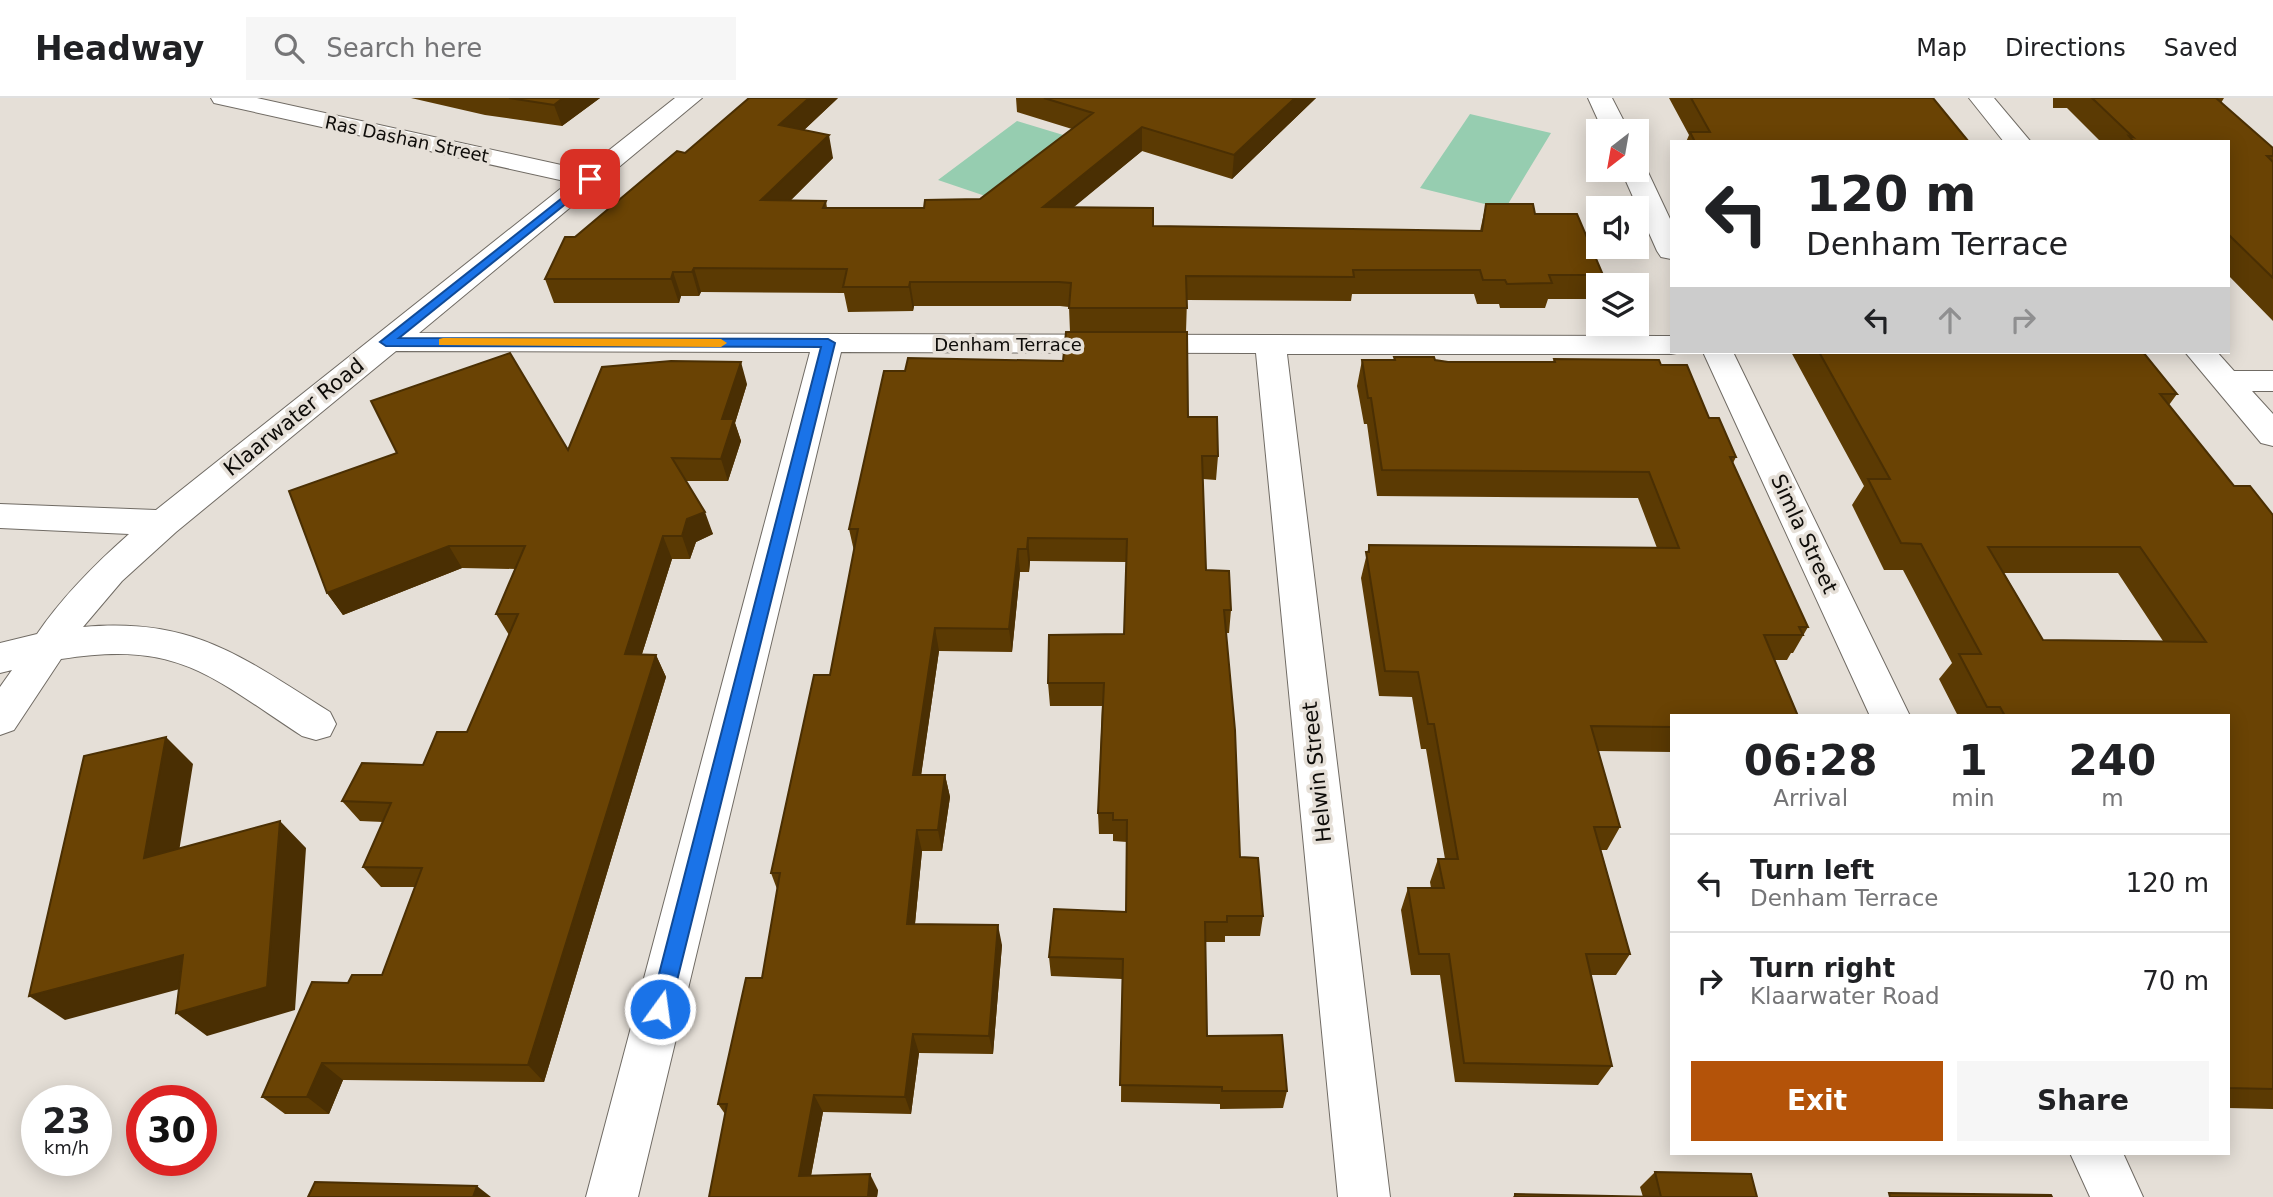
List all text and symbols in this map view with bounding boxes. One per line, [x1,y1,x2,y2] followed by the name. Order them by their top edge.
[246,17,736,80] search box
[35,29,204,68] text: Headway
[270,29,308,67] icon: search
[326,33,482,63] text: Search here
[1916,34,1967,62] text: Map
[2005,34,2126,62] text: Directions
[2164,34,2238,62] text: Saved
[323,111,491,167] street label: Ras Dashan Street
[1586,119,1648,182] north arrow
[1586,119,1649,336] map controls
[560,149,620,209] pin
[571,160,609,198] icon: arrive
[1806,166,1976,223] text: 120 m
[1691,168,1782,259] icon: left
[1586,196,1649,259] button: sound
[1806,225,2068,263] text: Denham Terrace
[1586,273,1649,336] button: layers
[1858,301,1896,339] icon: left
[1931,301,1969,339] icon: ahead
[2004,301,2042,339] icon: right
[934,334,1082,355] street label: Denham Terrace
[219,353,369,481] street label: Klaarwater Road
[1766,471,1842,597] street label: Simla Street
[1298,700,1336,844] street label: Helwin Street
[1744,736,1878,785] text: 06:28
[1958,736,1988,785] text: 1
[2069,736,2156,785] text: 240
[1773,785,1848,811] text: Arrival
[1951,785,1995,811] text: min
[2101,785,2124,811] text: m
[1750,855,1874,885] text: Turn left
[1691,864,1729,902] icon: left
[2126,868,2209,898] text: 120 m
[1750,885,1939,911] text: Denham Terrace
[1750,953,1895,983] text: Turn right
[1691,962,1729,1000] icon: right
[2142,966,2209,996] text: 70 m
[623,972,697,1046] position arrow
[1750,983,1940,1009] text: Klaarwater Road
[1691,1061,1943,1141] button: Exit
[1957,1061,2209,1141] button: Share
[126,1085,217,1176] speed limit sign: 30
[42,1101,91,1141] text: 23
[44,1137,89,1158] text: km/h

